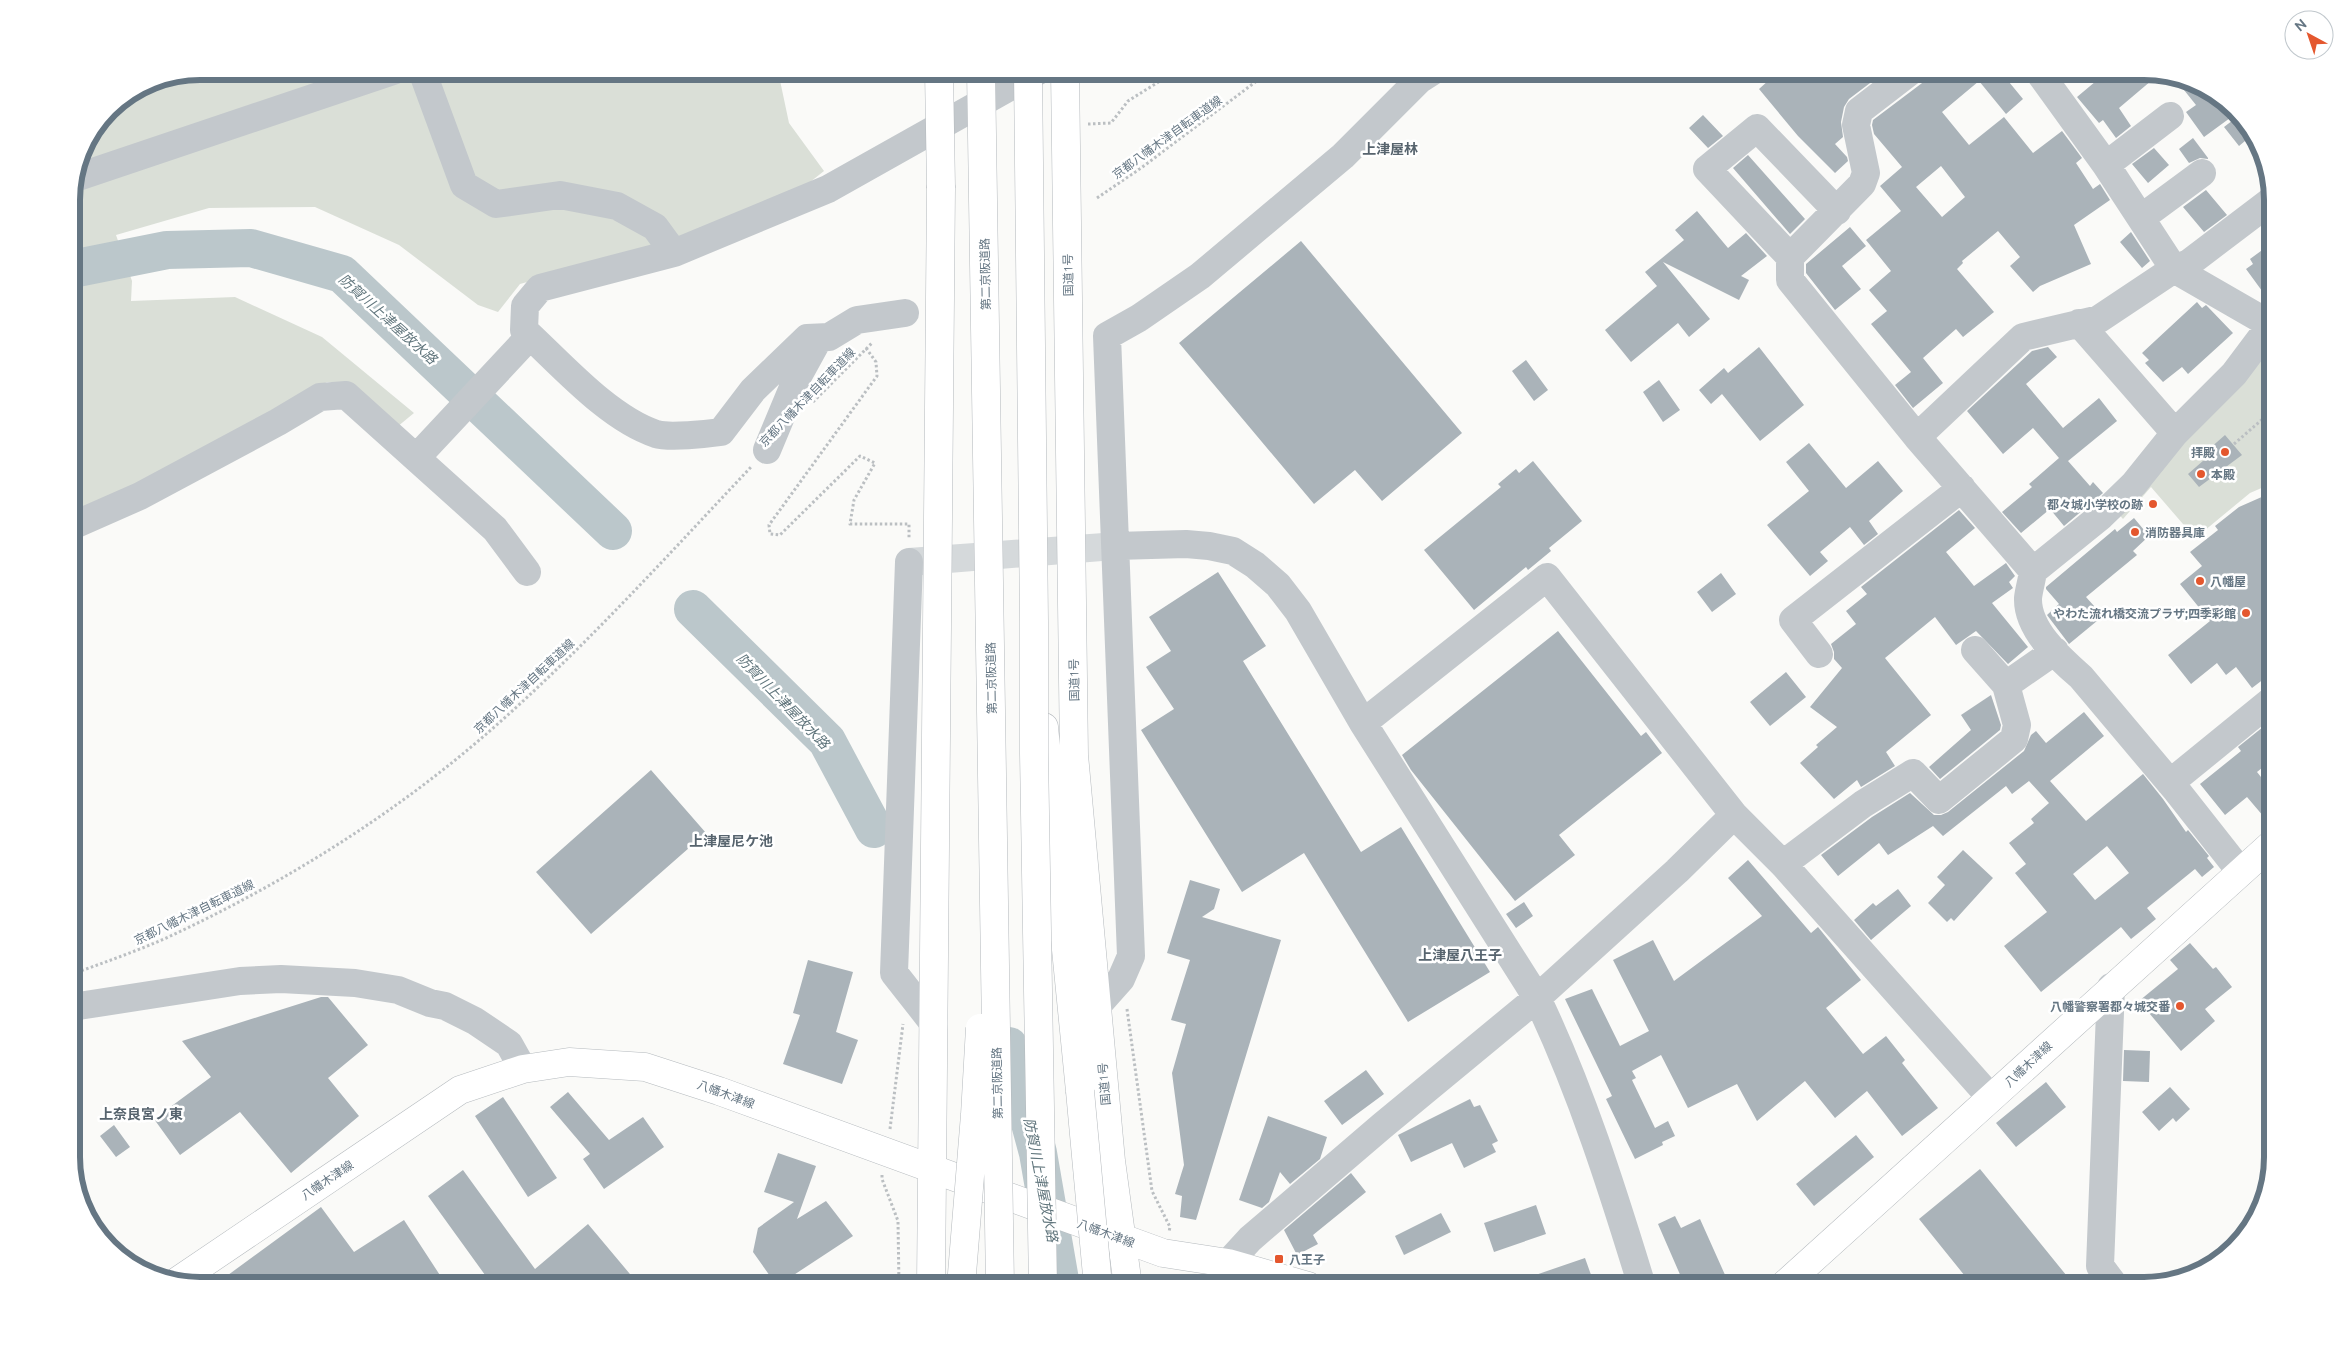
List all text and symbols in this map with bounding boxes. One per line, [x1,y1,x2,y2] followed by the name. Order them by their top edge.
[2284,10,2334,60] north arrow
[2291,16,2310,35] text: N
[1110,93,1224,181] street label: 京都八幡木津自転車道線
[1362,141,1418,157] district label: 上津屋林
[978,238,992,310] street label: 第二京阪道路
[1061,253,1075,297] street label: 国道1号
[336,271,441,368] water label: 防賀川上津屋放水路
[756,345,858,449] street label: 京都八幡木津自転車道線
[2191,446,2215,459] place label: 拝殿
[2219,446,2231,458] marker: 拝殿
[2195,468,2207,480] marker: 本殿
[2211,468,2235,481] place label: 本殿
[2047,498,2143,511] place label: 都々城小学校の跡
[2147,498,2159,510] marker: 都々城小学校の跡
[2129,526,2141,538] marker: 消防器具庫
[2145,526,2205,539] place label: 消防器具庫
[2194,575,2206,587] marker: 八幡屋
[2210,575,2246,588] place label: 八幡屋
[2053,607,2236,621] place label: やわた流れ橋交流プラザ;四季彩館
[2240,607,2252,619] marker: やわた流れ橋交流プラザ;四季彩館
[471,636,577,736] street label: 京都八幡木津自転車道線
[984,642,998,714] street label: 第二京阪道路
[733,650,833,753] water label: 防賀川上津屋放水路
[1067,658,1081,702] street label: 国道1号
[689,833,773,849] district label: 上津屋尼ケ池
[132,877,256,947] street label: 京都八幡木津自転車道線
[1418,947,1502,963] district label: 上津屋八王子
[2050,1000,2171,1013] place label: 八幡警察署都々城交番
[2174,1000,2186,1012] marker: 八幡警察署都々城交番
[2002,1039,2054,1089] street label: 八幡木津線
[990,1047,1004,1119] street label: 第二京阪道路
[1096,1062,1112,1106] street label: 国道1号
[696,1078,756,1110] street label: 八幡木津線
[99,1106,183,1122] district label: 上奈良宮ノ東
[1021,1117,1061,1244] water label: 防賀川上津屋放水路
[298,1158,356,1202] street label: 八幡木津線
[1076,1217,1136,1249] street label: 八幡木津線
[1273,1253,1285,1265] marker: 八王子
[1289,1253,1325,1266] place label: 八王子

